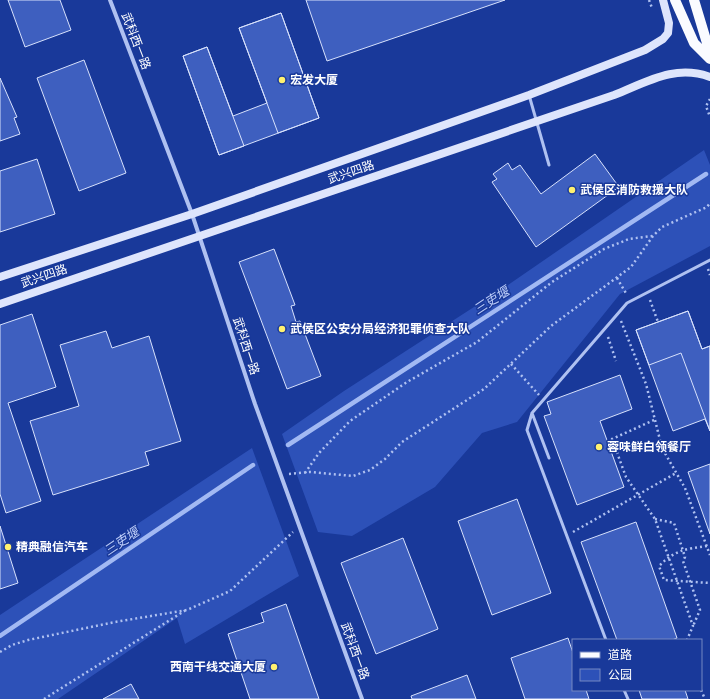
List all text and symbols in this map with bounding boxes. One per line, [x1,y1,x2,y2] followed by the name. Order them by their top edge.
[119,10,153,72] street label: 武科西一路
[290,73,338,87] place label: 宏发大厦
[277,75,287,85] marker: 宏发大厦
[326,158,376,186] street label: 武兴四路
[580,183,688,197] place label: 武侯区消防救援大队
[567,185,577,195] marker: 武侯区消防救援大队
[19,262,69,290] street label: 武兴四路
[471,282,513,317] water label: 三吏堰
[230,315,262,377] street label: 武科西一路
[290,322,470,336] place label: 武侯区公安分局经济犯罪侦查大队
[277,324,287,334] marker: 武侯区公安分局经济犯罪侦查大队
[607,440,691,454] place label: 蓉味鲜白领餐厅
[594,442,604,452] marker: 蓉味鲜白领餐厅
[101,523,143,559] water label: 三吏堰
[16,540,88,554] place label: 精典融信汽车
[3,542,13,552] marker: 精典融信汽车
[338,620,372,682] street label: 武科西一路
[572,639,702,691] legend
[608,648,632,662] text: 道路
[170,660,266,674] place label: 西南干线交通大厦
[269,662,279,672] marker: 西南干线交通大厦
[608,668,632,682] text: 公园

